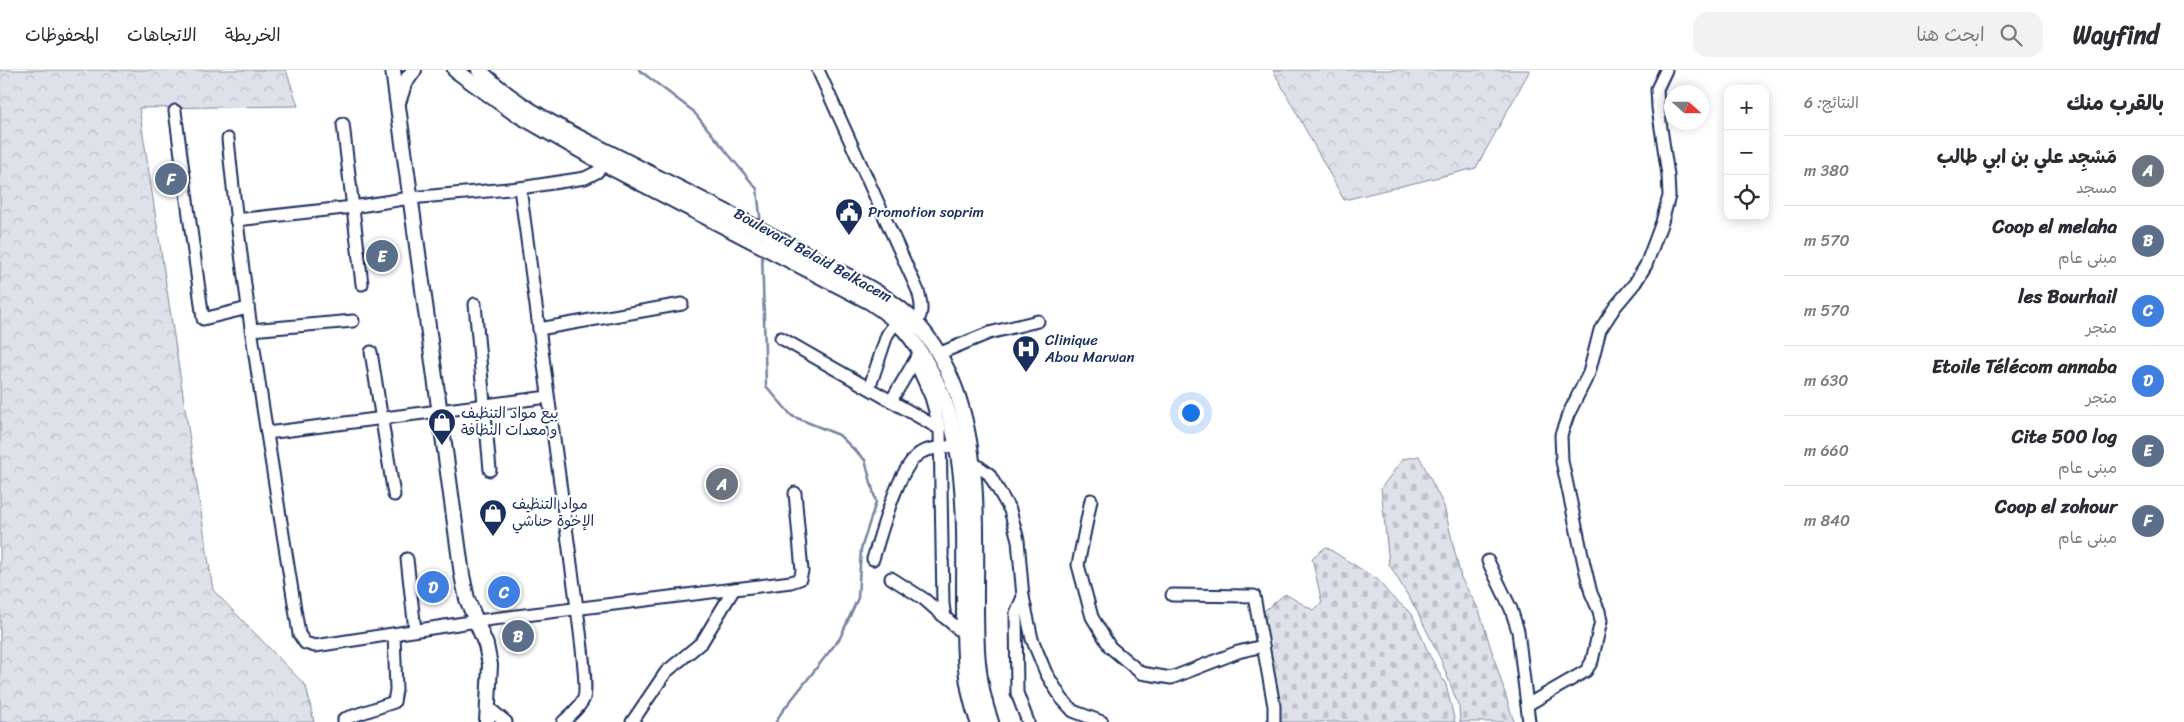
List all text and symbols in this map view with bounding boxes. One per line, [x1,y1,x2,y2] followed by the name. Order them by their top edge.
[1693,12,2043,57] search box
[2073,14,2159,56] text: Wayfind
[1916,18,1985,51] text: ابحث هنا
[25,19,99,51] text: المحفوظات
[127,19,197,51] text: الاتجاهات
[225,19,281,51] text: الخريطة
[1997,21,2025,49] icon: search
[2066,84,2164,122] text: بالقرب منك
[1664,85,1709,130] north arrow
[1724,85,1769,220] map controls
[1724,85,1769,130] button: +
[1804,88,1859,117] text: النتائج: 6
[1724,130,1769,175] button: −
[1937,140,2117,173] text: مَسْجِد علي بن ابي طالب
[1804,156,1849,185] text: 380 m
[2143,156,2153,185] text: A
[155,160,187,198] pin: F
[2076,173,2117,202] text: مسجد
[1724,175,1769,220] button: locate
[834,197,864,236] public building icon: Promotion soprim
[868,199,984,225] place label: Promotion soprim
[729,201,897,310] street label: Boulevard Belaid Belkacem
[1993,210,2117,243] text: Coop el melaha
[1804,226,1850,255] text: 570 m
[2143,226,2153,255] text: B
[366,237,398,275] pin: E
[2058,243,2117,272] text: مبنى عام
[2018,280,2117,313] text: les Bourhail
[1804,296,1850,325] text: 570 m
[2143,296,2153,325] text: C
[2086,313,2117,342] text: متجر
[1044,327,1135,370] place label: Clinique Abou Marwan
[1011,334,1041,373] hospital icon: Clinique Abou Marwan
[1932,350,2117,383] text: Etoile Télécom annaba
[1804,366,1848,395] text: 630 m
[2143,366,2153,395] text: D
[2086,383,2117,412] text: متجر
[461,400,559,443] place label: بيع مواد التنظيف و معدات النظافة
[1178,400,1204,426] your location
[427,407,457,446] shop icon: بيع مواد التنظيف و معدات النظافة
[2012,420,2117,453] text: Cite 500 log
[1804,436,1849,465] text: 660 m
[2144,436,2152,465] text: E
[2058,453,2117,482] text: مبنى عام
[706,465,738,503] pin: A
[1995,490,2117,523] text: Coop el zohour
[512,491,594,534] place label: مواد التنظيف الإخوة حناشي
[478,498,508,537] shop icon: مواد التنظيف الإخوة حناشي
[1804,506,1850,535] text: 840 m
[2144,506,2152,535] text: F
[2058,523,2117,552] text: مبنى عام
[417,568,449,606] pin: D
[488,573,520,611] pin: C
[502,617,534,655] pin: B

